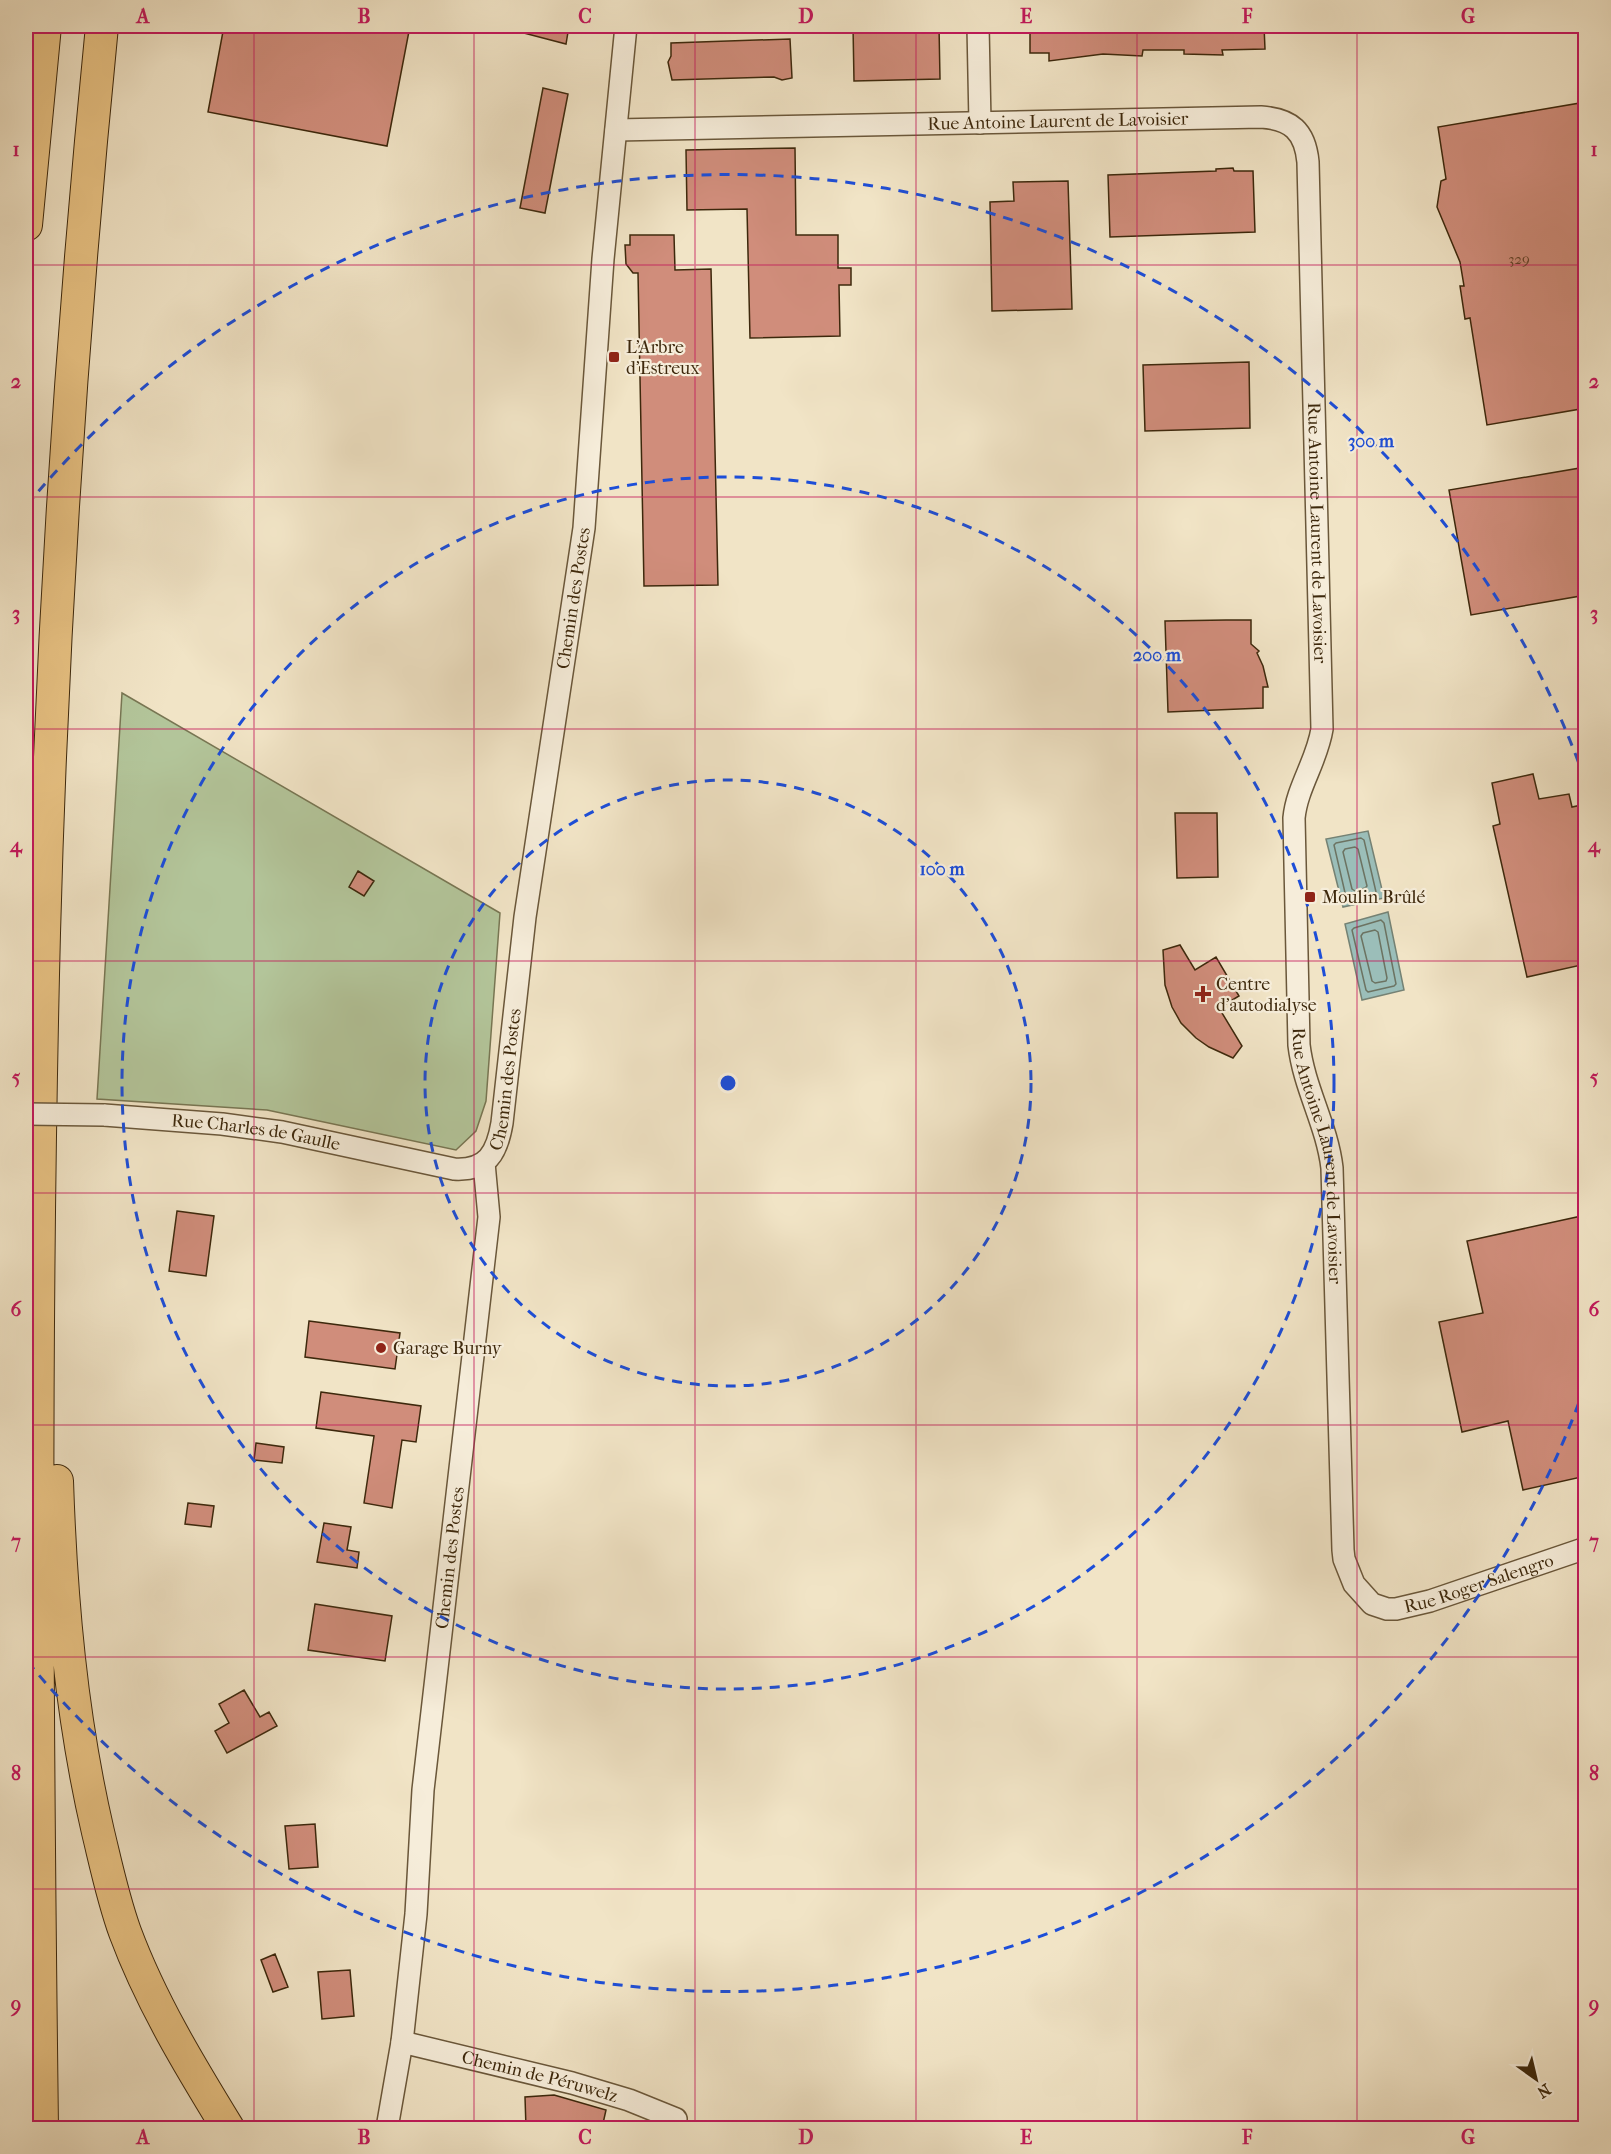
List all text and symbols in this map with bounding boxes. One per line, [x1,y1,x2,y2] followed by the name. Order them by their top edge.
[135,5,151,28] text: A
[357,5,371,28] text: B
[578,5,592,28] text: C
[798,5,814,28] text: D
[1020,5,1032,28] text: E
[1241,5,1253,28] text: F
[1461,5,1475,28] text: G
[927,108,1189,135] street label: Rue Antoine Laurent de Lavoisier
[12,138,20,161] text: 1
[1590,138,1598,161] text: 1
[1508,250,1530,268] house number: 329
[626,337,700,379] place label: L'Arbre d'Estreux
[607,350,621,364] marker: L'Arbre d'Estreux
[11,370,21,393] text: 2
[1589,370,1599,393] text: 2
[1303,402,1330,664] street label: Rue Antoine Laurent de Lavoisier
[1348,431,1395,452] text: 300 m
[553,526,595,671] street label: Chemin des Postes
[12,602,20,625] text: 3
[1590,602,1598,625] text: 3
[1133,645,1182,666] text: 200 m
[9,834,23,858] text: 4
[1587,834,1601,858] text: 4
[919,859,966,880] text: 100 m
[1322,887,1425,908] place label: Moulin Brûlé
[1303,890,1317,904] marker: Moulin Brûlé
[1216,974,1317,1016] place label: Centre d'autodialyse
[1194,985,1212,1003] marker: Centre d'autodialyse
[485,1007,526,1154] street label: Chemin des Postes
[1287,1027,1345,1285] street label: Rue Antoine Laurent de Lavoisier
[12,1066,21,1089] text: 5
[1590,1066,1599,1089] text: 5
[718,1073,738,1093] centre of rings
[171,1110,342,1155] street label: Rue Charles de Gaulle
[11,1298,23,1321] text: 6
[1589,1298,1601,1321] text: 6
[393,1338,503,1359] place label: Garage Burny
[374,1341,388,1355] marker: Garage Burny
[432,1485,469,1630] street label: Chemin des Postes
[10,1530,21,1553] text: 7
[1588,1530,1599,1553] text: 7
[1402,1550,1556,1618] street label: Rue Roger Salengro
[11,1762,21,1785] text: 8
[1589,1762,1599,1785] text: 8
[10,1994,21,2017] text: 9
[1588,1994,1599,2017] text: 9
[460,2047,620,2107] street label: Chemin de Péruwelz
[1506,2049,1566,2109] north arrow
[1533,2080,1554,2103] text: N
[135,2126,151,2149] text: A
[357,2126,371,2149] text: B
[578,2126,592,2149] text: C
[798,2126,814,2149] text: D
[1020,2126,1032,2149] text: E
[1241,2126,1253,2149] text: F
[1461,2126,1475,2149] text: G

